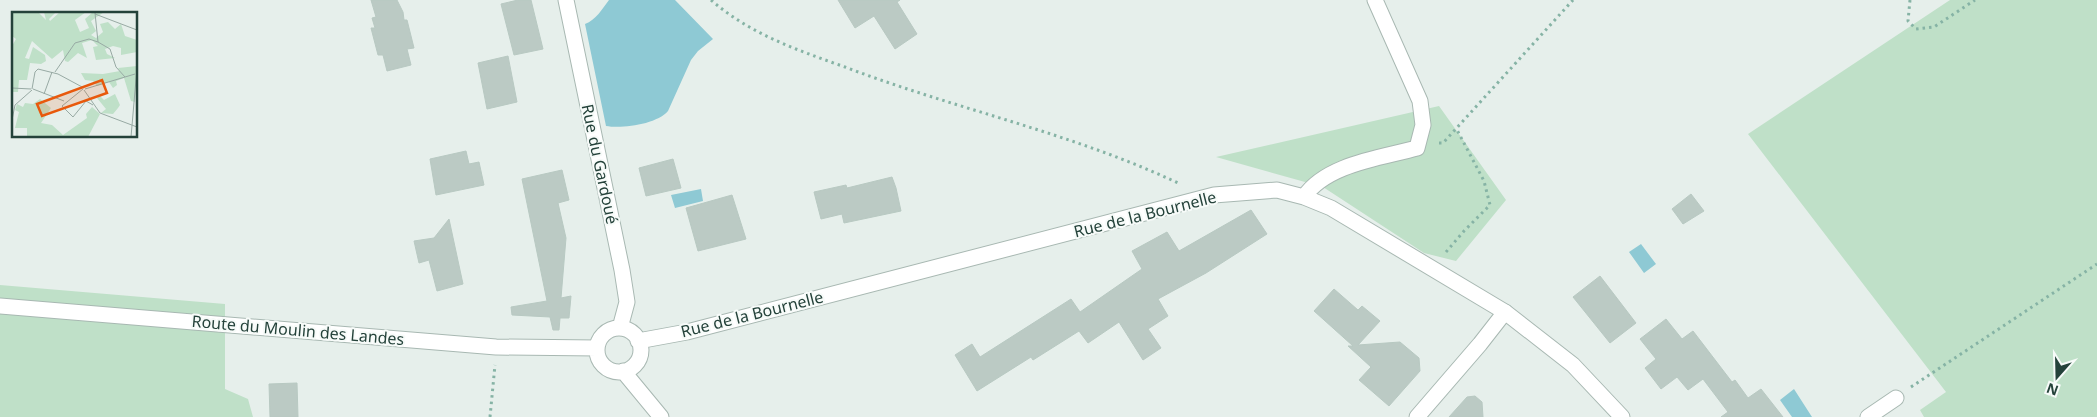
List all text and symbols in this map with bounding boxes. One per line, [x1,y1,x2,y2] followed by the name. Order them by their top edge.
[12,12,138,138] inset map
[577,102,623,226] street label: Rue du Gardoué
[1071,186,1219,242] street label: Rue de la Bournelle
[678,286,826,342] street label: Rue de la Bournelle
[191,310,405,350] street label: Route du Moulin des Landes
[2032,352,2082,402] north arrow
[2044,379,2061,401] text: N

